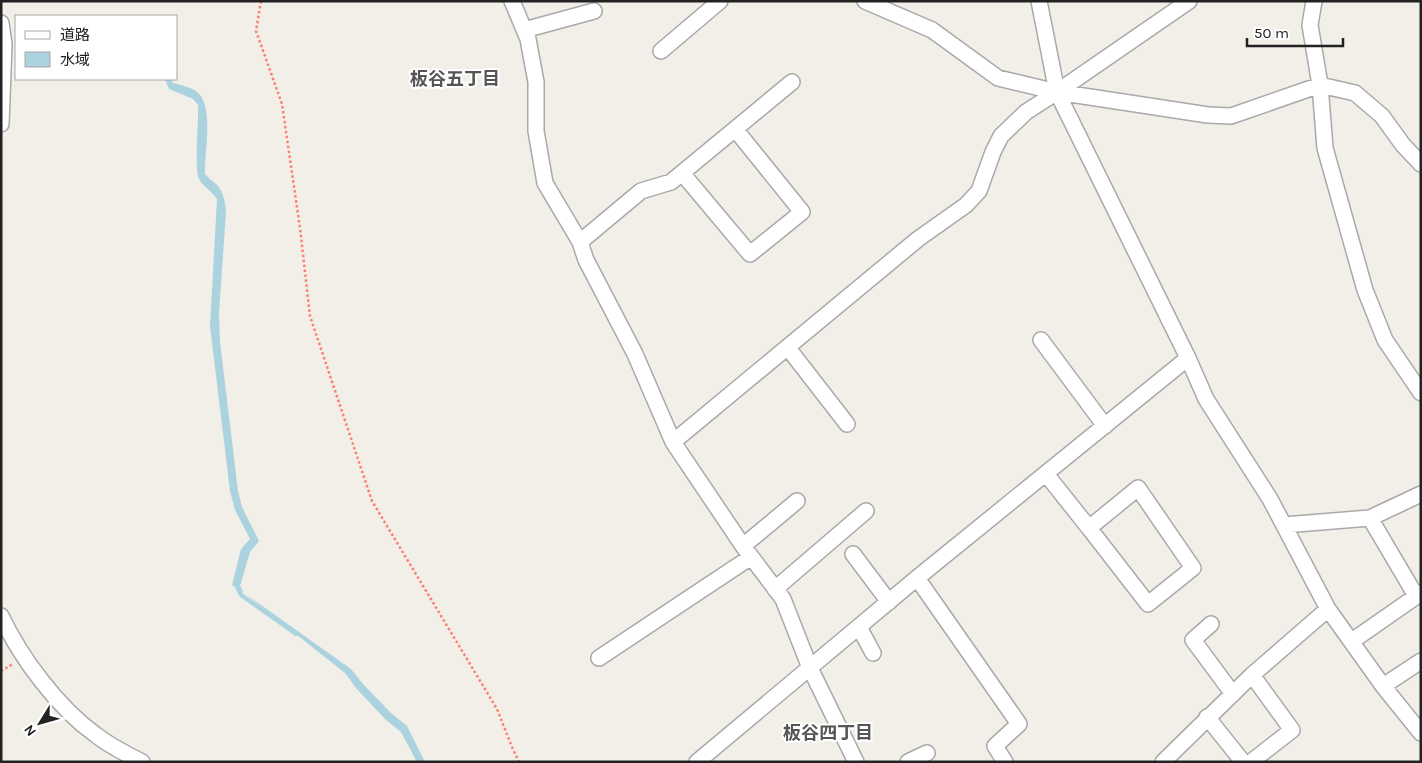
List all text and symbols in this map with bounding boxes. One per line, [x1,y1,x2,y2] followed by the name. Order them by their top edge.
[15,15,178,80] legend
[1247,15,1343,47] scale bar
[1254,24,1289,42] text: 50 m
[60,26,90,44] text: 道路
[60,51,90,69] text: 水域
[410,68,500,90] district label: 板谷五丁目
[15,698,65,748] north arrow
[20,721,40,740] text: N
[783,722,873,744] district label: 板谷四丁目

